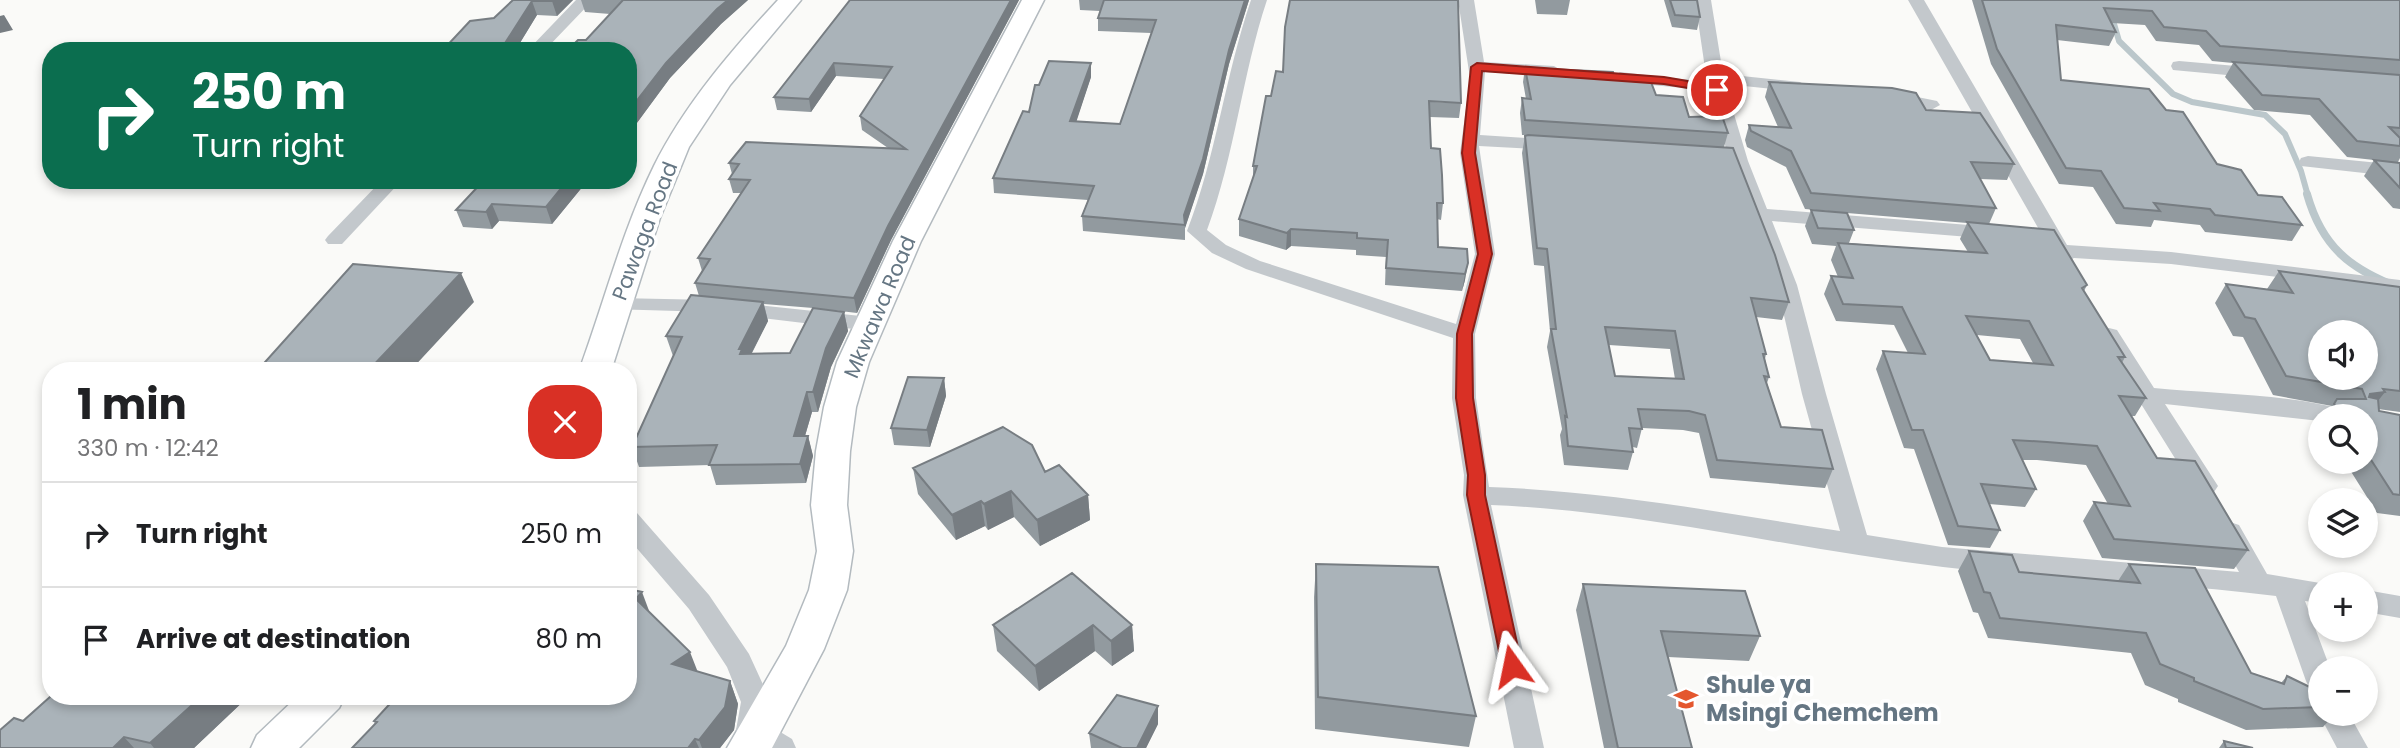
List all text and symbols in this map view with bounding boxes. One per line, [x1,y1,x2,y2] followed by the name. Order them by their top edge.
[192,58,346,126] text: 250 m
[1687,60,1747,120] pin
[77,70,168,161] icon: right
[1698,71,1736,109] icon: arrive
[192,123,344,168] text: Turn right
[605,157,684,304] street label: Pawaga Road
[837,231,923,382] street label: Mkwawa Road
[2308,320,2378,726] map controls
[2308,320,2378,390] button: sound
[77,375,187,434] text: 1 min
[528,385,602,459] button: close
[2308,404,2378,474] button: search
[77,432,219,464] text: 330 m · 12:42
[2308,488,2378,558] button: layers
[77,516,115,554] icon: right
[136,516,268,552] text: Turn right
[521,516,602,552] text: 250 m
[2308,572,2378,642] button: +
[77,621,115,659] icon: arrive
[136,621,411,657] text: Arrive at destination
[536,621,602,657] text: 80 m
[1475,629,1549,703] position arrow
[2308,656,2378,726] button: −
[1706,668,1939,729] place label: Shule ya Msingi Chemchem
[1672,685,1700,713] school or university icon: Shule ya Msingi Chemchem

